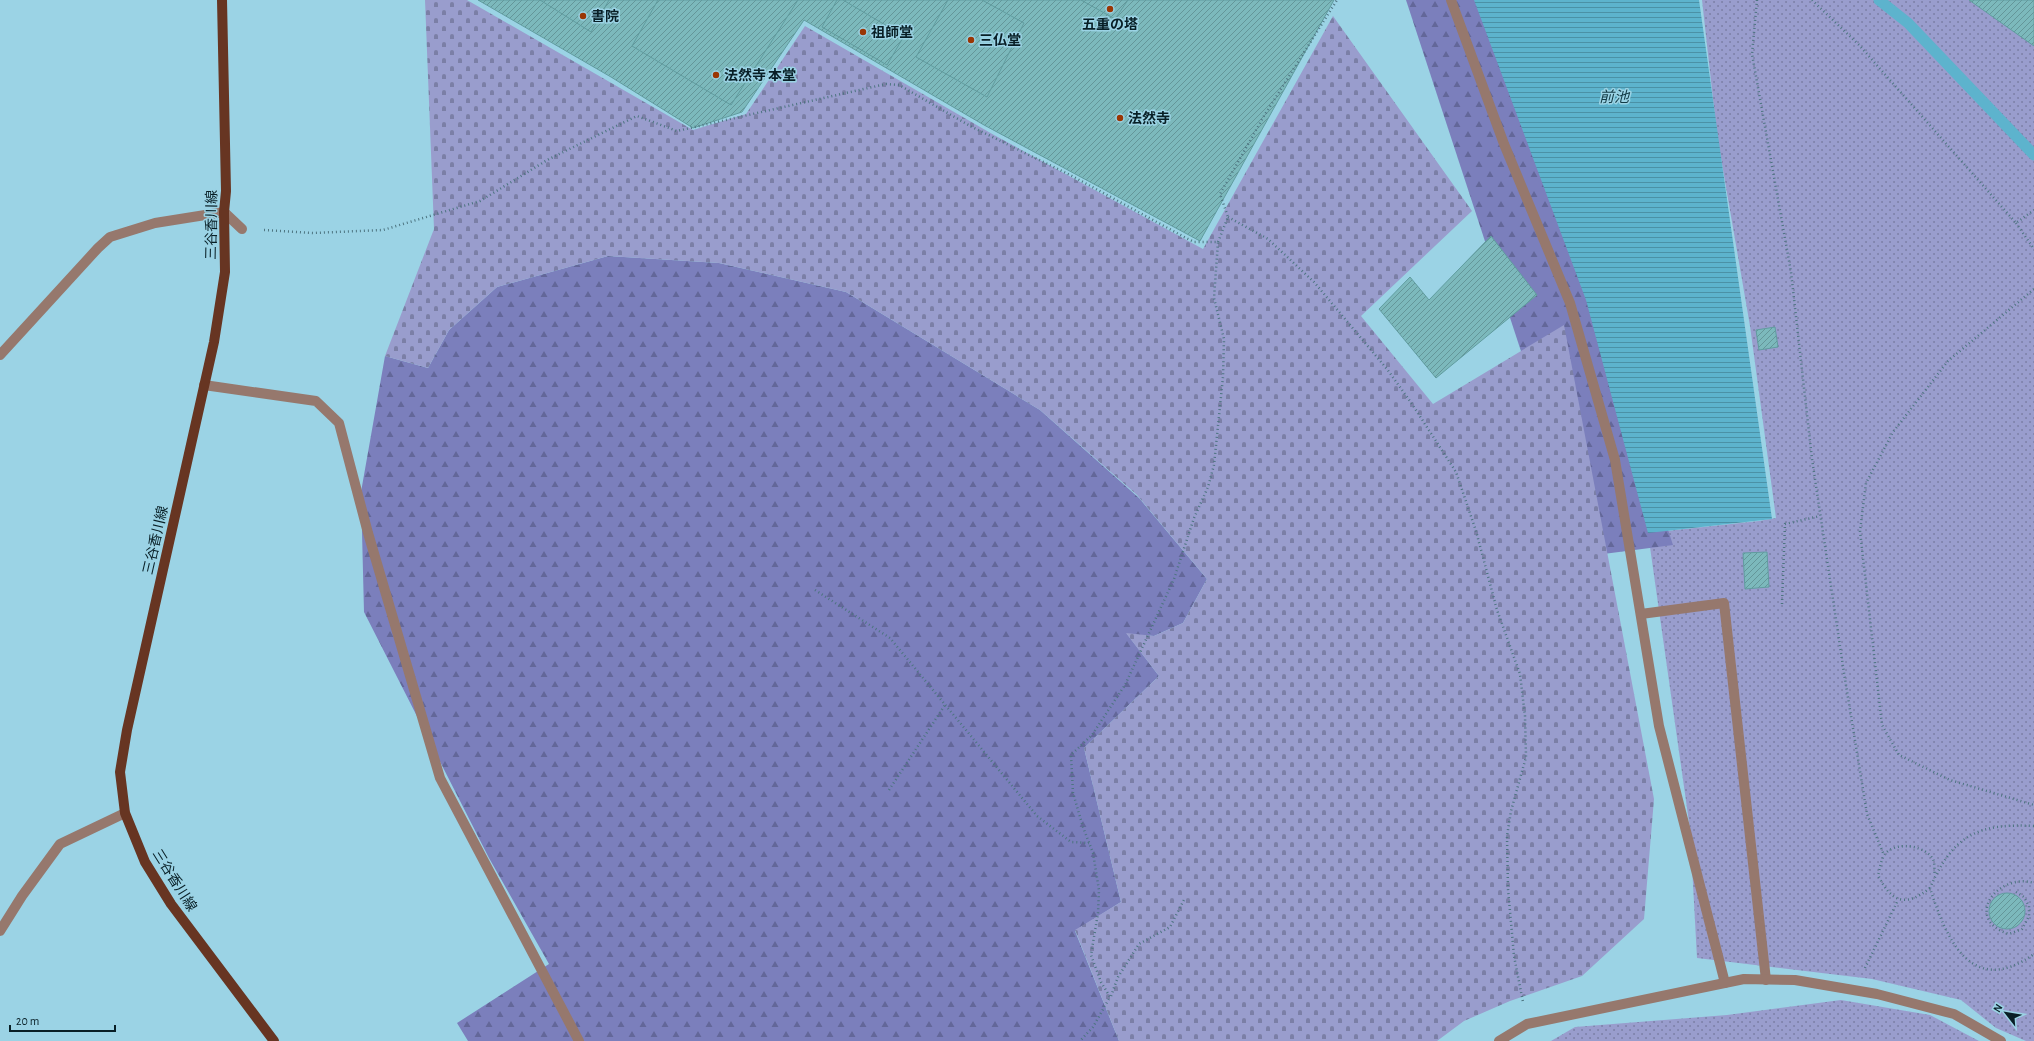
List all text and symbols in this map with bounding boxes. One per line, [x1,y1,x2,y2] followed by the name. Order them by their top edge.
[1105,4,1115,14] marker: 五重の塔
[591,9,619,24] place label: 書院
[578,11,588,21] marker: 書院
[1082,17,1138,32] place label: 五重の塔
[871,25,913,40] place label: 祖師堂
[858,27,868,37] marker: 祖師堂
[979,32,1021,48] place label: 三仏堂
[966,35,976,45] marker: 三仏堂
[724,67,796,83] place label: 法然寺 本堂
[711,70,721,80] marker: 法然寺 本堂
[1599,89,1631,105] water label: 前池
[1128,110,1170,126] place label: 法然寺
[1115,113,1125,123] marker: 法然寺
[203,190,220,260] street label: 三谷香川線
[140,504,171,576] street label: 三谷香川線
[150,847,199,914] street label: 三谷香川線
[1986,993,2026,1033] north arrow
[1991,1002,2005,1014] text: N
[10,1007,115,1033] scale bar
[16,1015,39,1027] text: 20 m

